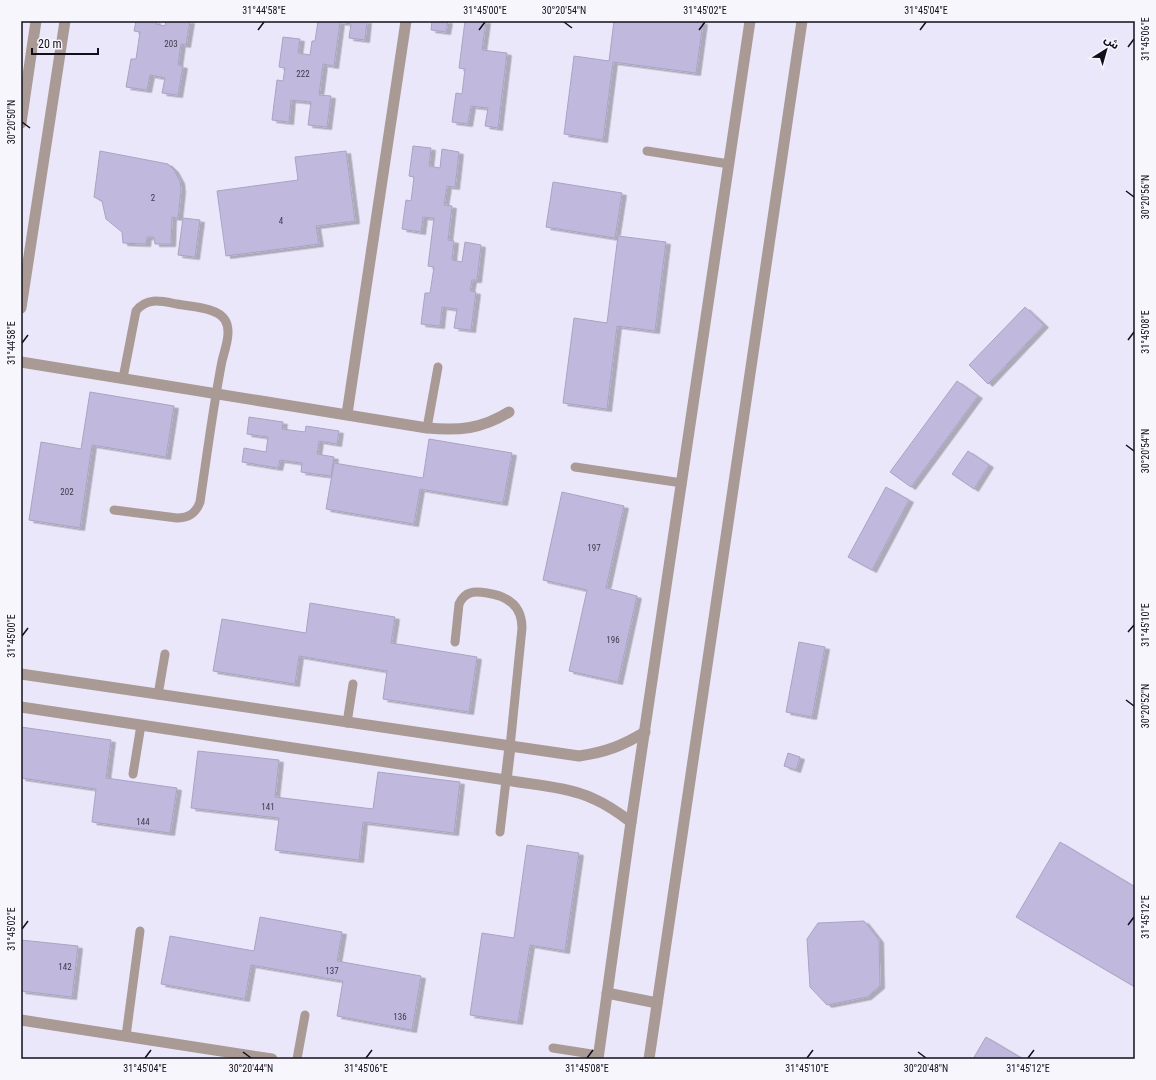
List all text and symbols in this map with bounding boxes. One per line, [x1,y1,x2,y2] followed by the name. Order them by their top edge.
[242,5,286,16] text: 31°44'58"E
[463,5,507,16] text: 31°45'00"E
[542,5,586,16] text: 30°20'54"N
[683,5,727,16] text: 31°45'02"E
[904,5,948,16] text: 31°45'04"E
[1140,17,1151,61] text: 31°45'06"E
[32,30,98,56] scale bar
[1086,30,1126,70] north arrow
[1102,33,1122,52] text: ش
[38,37,62,51] text: 20 m
[164,39,178,49] house number: 203
[296,69,310,79] house number: 222
[6,100,17,144] text: 30°20'50"N
[1140,175,1151,219] text: 30°20'56"N
[151,193,156,203] house number: 2
[279,216,284,226] house number: 4
[1140,310,1151,354] text: 31°45'08"E
[6,321,17,365] text: 31°44'58"E
[1140,429,1151,473] text: 30°20'54"N
[60,487,74,497] house number: 202
[587,543,601,553] house number: 197
[1140,603,1151,647] text: 31°45'10"E
[6,614,17,658] text: 31°45'00"E
[606,635,620,645] house number: 196
[1140,684,1151,728] text: 30°20'52"N
[261,802,275,812] house number: 141
[136,817,150,827] house number: 144
[1140,895,1151,939] text: 31°45'12"E
[6,907,17,951] text: 31°45'02"E
[58,962,72,972] house number: 142
[325,966,339,976] house number: 137
[393,1012,407,1022] house number: 136
[123,1063,167,1074] text: 31°45'04"E
[229,1063,273,1074] text: 30°20'44"N
[344,1063,388,1074] text: 31°45'06"E
[565,1063,609,1074] text: 31°45'08"E
[785,1063,829,1074] text: 31°45'10"E
[904,1063,948,1074] text: 30°20'48"N
[1006,1063,1050,1074] text: 31°45'12"E

